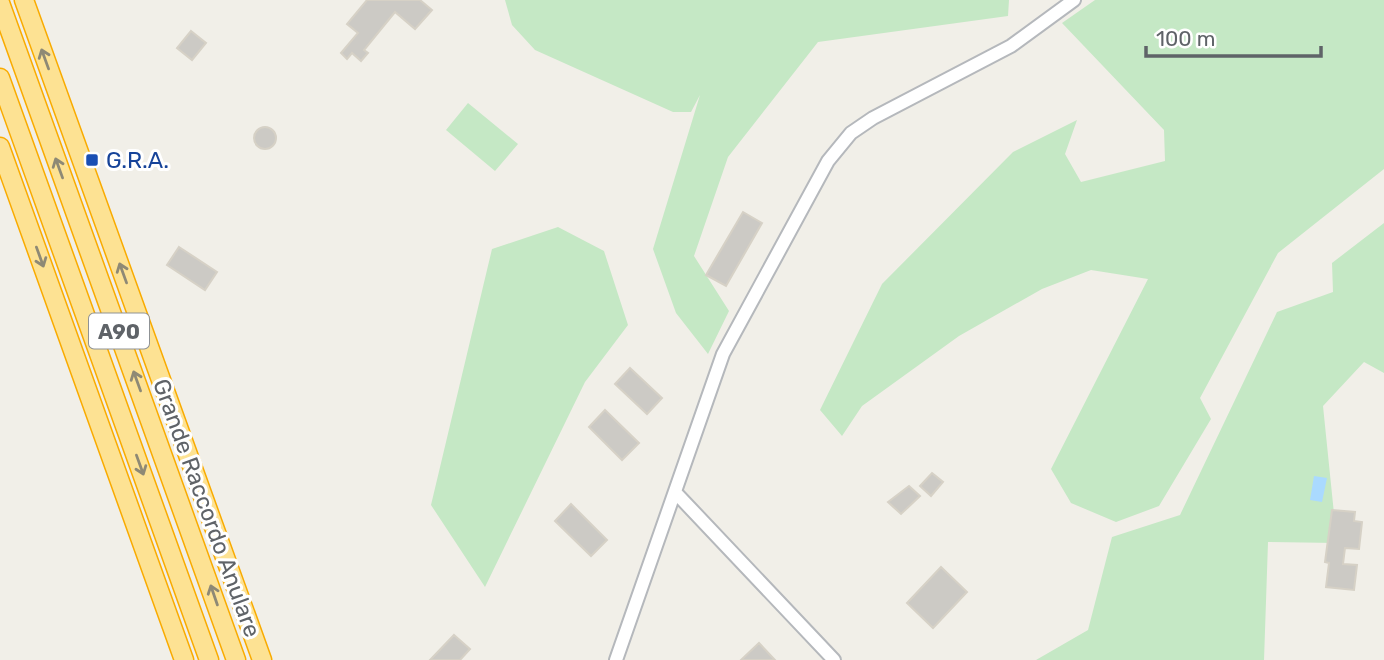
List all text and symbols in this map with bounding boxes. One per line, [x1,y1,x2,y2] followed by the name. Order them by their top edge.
[1146,14,1321,58] scale bar
[1156,26,1215,51] text: 100 m
[38,49,50,71] one-way arrow
[106,146,169,174] place label: G.R.A.
[84,152,100,168] marker: G.R.A.
[52,157,64,179] one-way arrow
[34,246,47,268] one-way arrow
[115,263,128,285] one-way arrow
[89,314,149,348] road number: A90
[130,371,142,393] one-way arrow
[147,375,267,641] street label: Grande Raccordo Anulare
[135,453,147,475] one-way arrow
[207,585,219,607] one-way arrow

